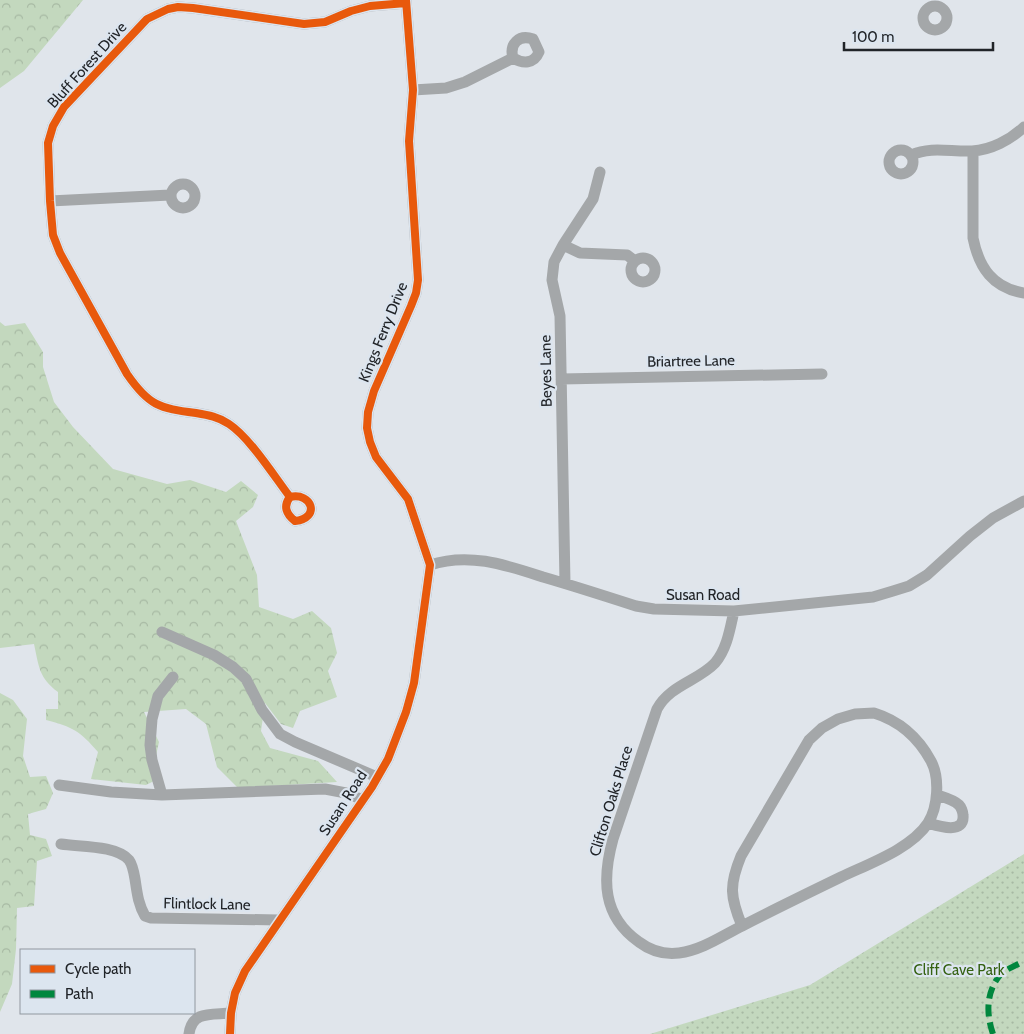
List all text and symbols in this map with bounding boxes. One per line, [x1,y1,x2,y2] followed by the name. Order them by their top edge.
[44,18,131,112] street label: Bluff Forest Drive
[844,20,993,52] scale bar
[852,28,894,46] text: 100 m
[355,279,411,385] street label: Kings Ferry Drive
[536,335,556,407] street label: Beyes Lane
[647,351,735,371] street label: Briartree Lane
[666,586,740,604] street label: Susan Road
[586,743,636,858] street label: Clifton Oaks Place
[315,767,371,839] street label: Susan Road
[163,894,251,914] street label: Flintlock Lane
[20,949,195,1014] legend
[65,960,131,978] text: Cycle path
[914,961,1005,979] park label: Cliff Cave Park
[65,985,94,1003] text: Path

